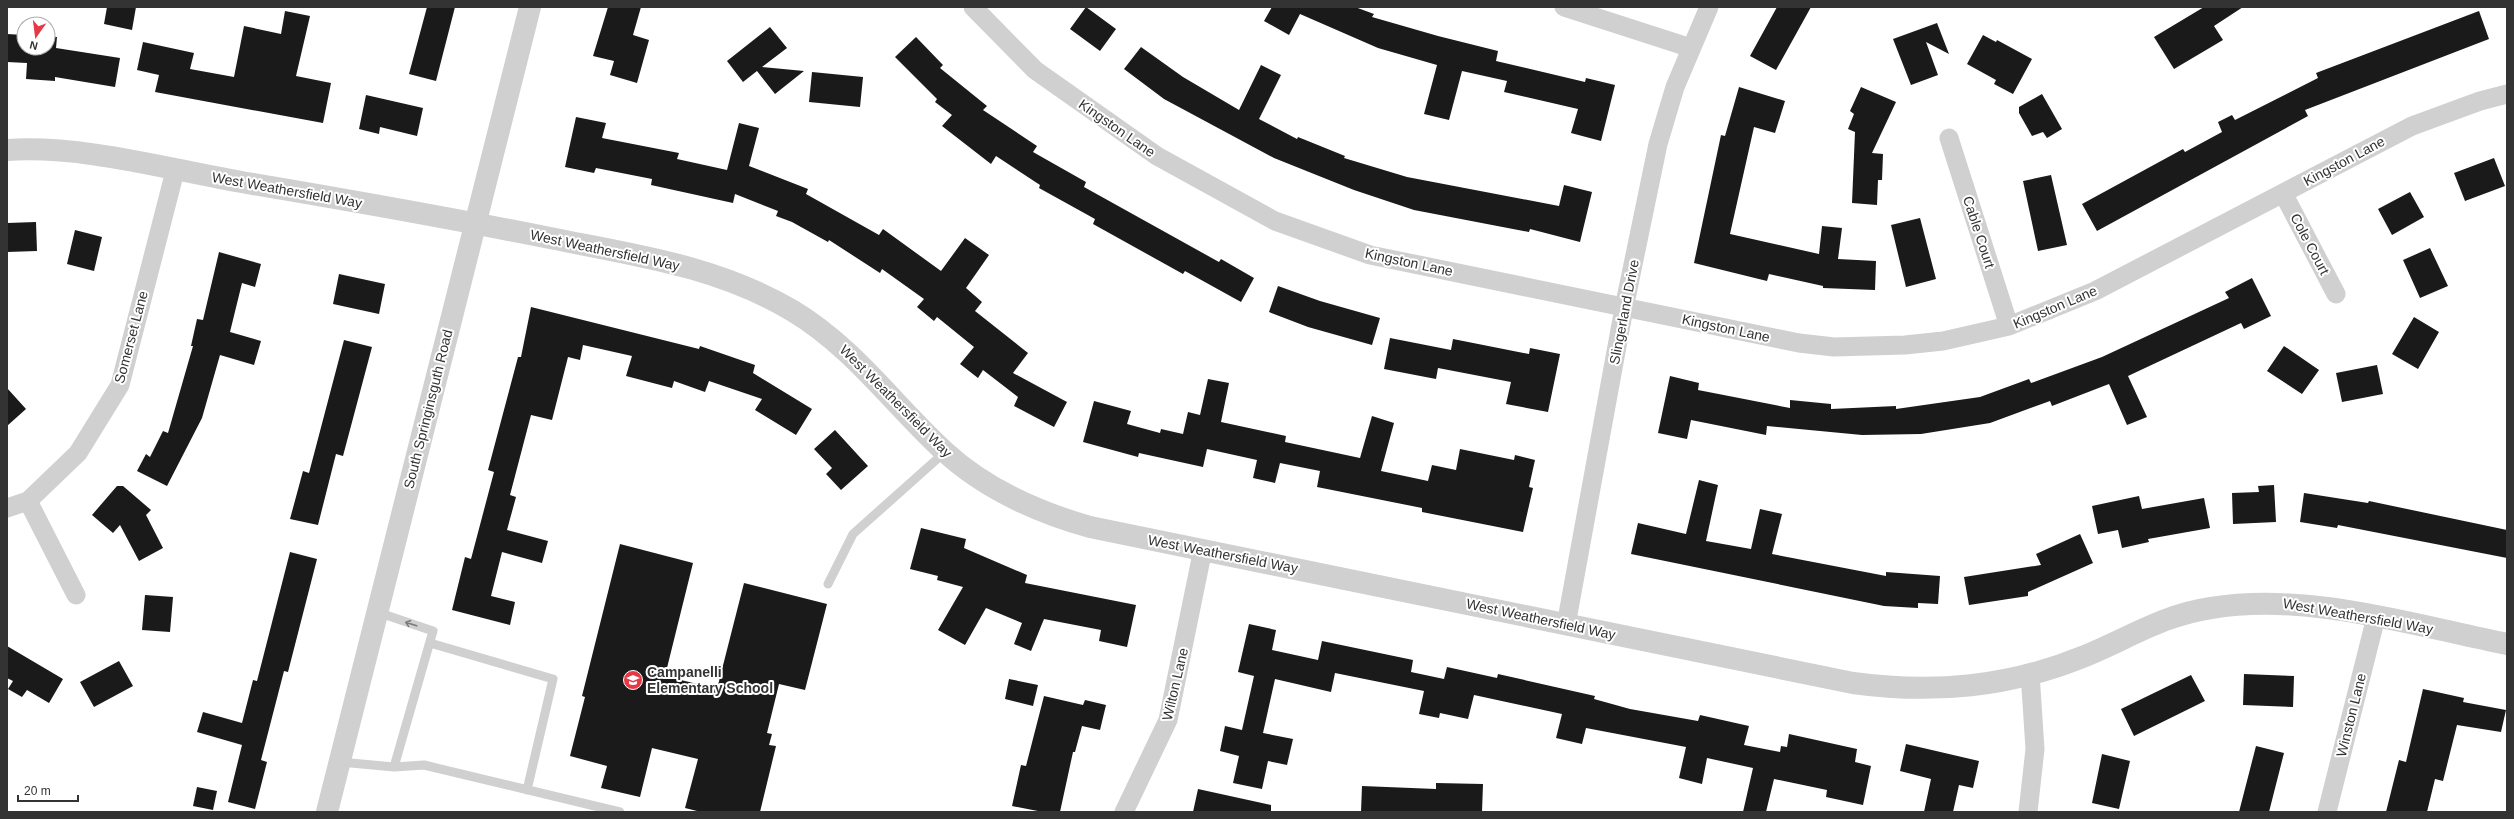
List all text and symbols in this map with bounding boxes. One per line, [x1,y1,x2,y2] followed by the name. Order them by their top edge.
[16,16,56,56] north arrow
[28,39,39,52] text: N
[1076,96,1158,160] street label: Kingston Lane
[2301,133,2387,189] street label: Kingston Lane
[211,169,363,211] street label: West Weathersfield Way
[1960,194,1998,270] street label: Cable Court
[2287,211,2333,277] street label: Cole Court
[529,226,681,274] street label: West Weathersfield Way
[1364,245,1455,279] street label: Kingston Lane
[1606,258,1642,366] street label: Slingerland Drive
[2011,282,2100,332] street label: Kingston Lane
[111,289,151,385] street label: Somerset Lane
[1681,311,1772,345] street label: Kingston Lane
[400,328,456,490] street label: South Springinsguth Road
[837,342,955,460] street label: West Weathersfield Way
[1147,532,1299,576] street label: West Weathersfield Way
[1465,595,1617,643] street label: West Weathersfield Way
[2282,595,2434,637] street label: West Weathersfield Way
[405,619,417,627] one-way arrow
[1159,646,1191,722] street label: Wilton Lane
[647,664,773,696] place label: Campanelli Elementary School
[622,669,644,691] school or university icon: Campanelli Elementary School
[2333,671,2369,758] street label: Winston Lane
[18,777,78,803] scale bar
[24,784,51,798] text: 20 m

